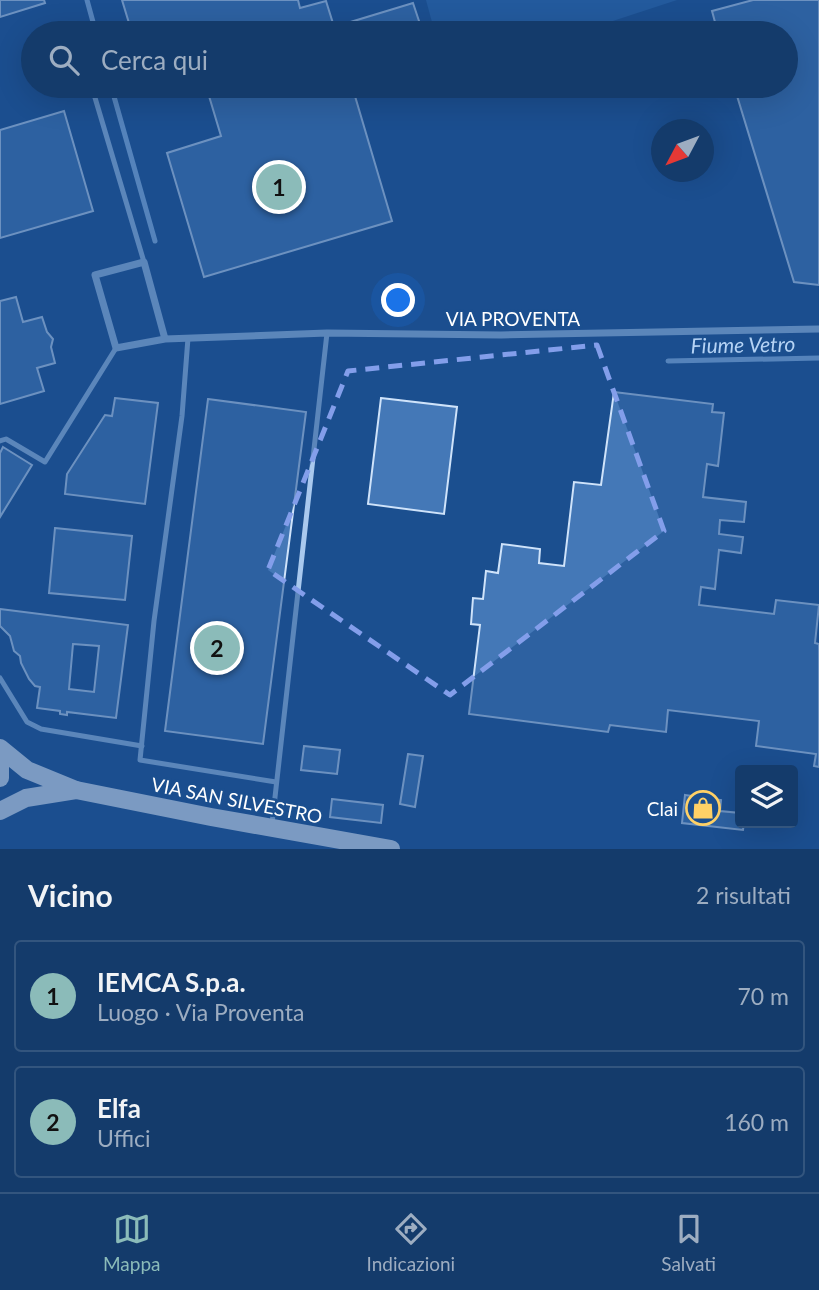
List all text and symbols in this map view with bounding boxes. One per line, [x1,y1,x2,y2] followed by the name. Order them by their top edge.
[21,21,798,98] search box
[45,41,83,79] icon: search
[101,44,208,76] text: Cerca qui
[651,119,714,182] north arrow
[256,161,302,213] pin: 1
[381,283,415,317] your location
[446,307,580,330] street label: VIA PROVENTA
[690,331,796,357] water label: Fiume Vetro
[194,622,240,674] pin: 2
[735,765,798,828] map controls
[735,765,798,828] button: layers
[150,772,324,828] street label: VIA SAN SILVESTRO
[684,789,722,827] shop icon: Clai
[647,797,678,820] place label: Clai
[28,877,113,913] text: Vicino
[696,881,791,909] text: 2 risultati
[97,966,246,998] text: IEMCA S.p.a.
[46,982,60,1010] text: 1
[738,982,789,1010] text: 70 m
[97,998,304,1026] text: Luogo · Via Proventa
[97,1092,141,1124] text: Elfa
[46,1108,60,1136] text: 2
[724,1108,789,1136] text: 160 m
[97,1124,151,1152] text: Uffici
[103,1210,161,1275] tab: Mappa
[367,1210,455,1275] tab: Indicazioni
[661,1210,716,1275] tab: Salvati

